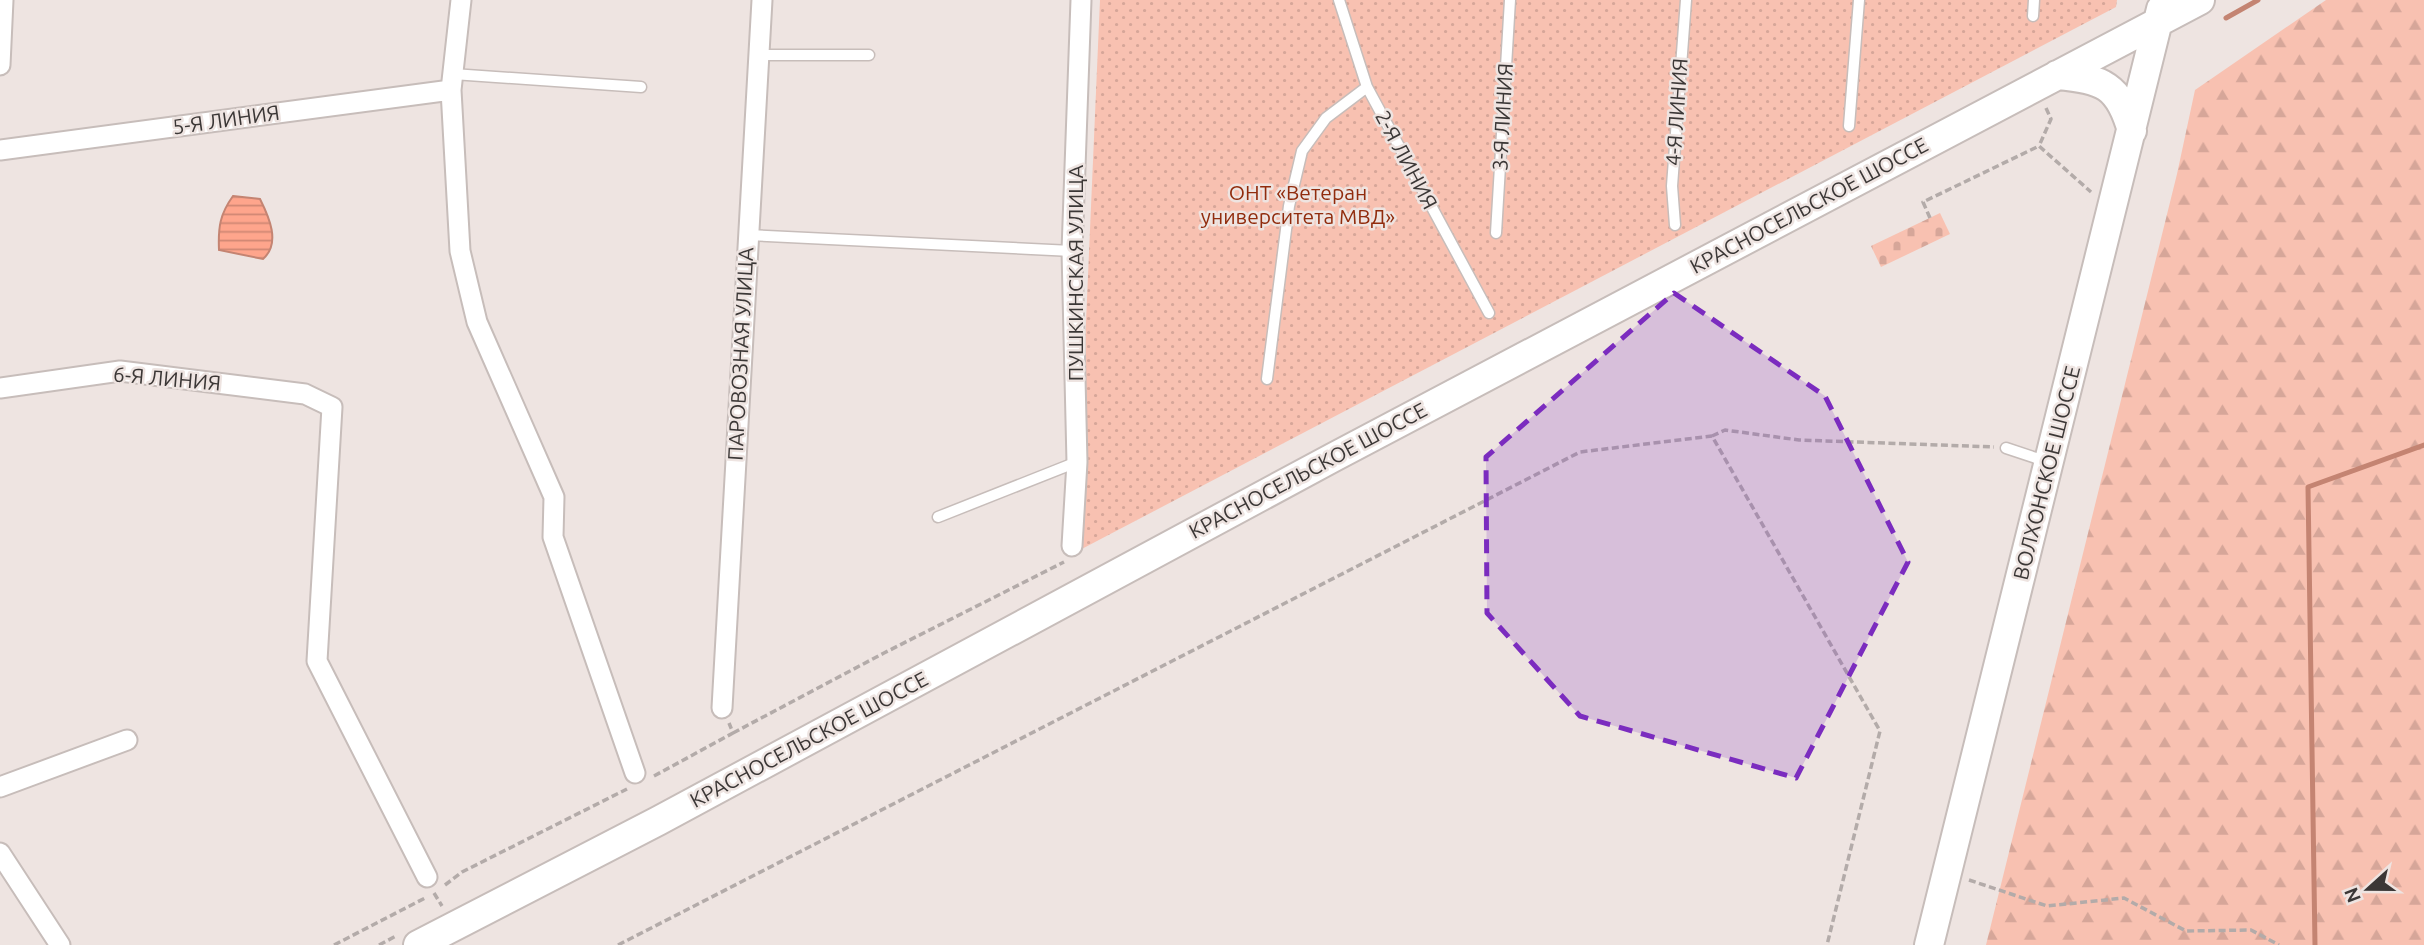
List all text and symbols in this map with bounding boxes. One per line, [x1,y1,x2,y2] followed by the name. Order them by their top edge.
[1660,57,1692,167] street label: 4-Я ЛИНИЯ
[1487,62,1517,172] street label: 3-Я ЛИНИЯ
[171,100,281,138] street label: 5-Я ЛИНИЯ
[1371,106,1443,213] street label: 2-Я ЛИНИЯ
[1686,132,1931,278] street label: КРАСНОСЕЛЬСКОЕ ШОССЕ
[1063,164,1087,381] street label: ПУШКИНСКАЯ УЛИЦА
[1201,180,1395,228] park label: ОНТ «Ветеран университета МВД»
[722,246,758,461] street label: ПАРОВОЗНАЯ УЛИЦА
[112,361,222,395] street label: 6-Я ЛИНИЯ
[2008,363,2084,582] street label: ВОЛХОНСКОЕ ШОССЕ
[1185,397,1430,543] street label: КРАСНОСЕЛЬСКОЕ ШОССЕ
[686,666,931,812] street label: КРАСНОСЕЛЬСКОЕ ШОССЕ
[2333,854,2403,924] north arrow
[2339,885,2365,906] text: N

